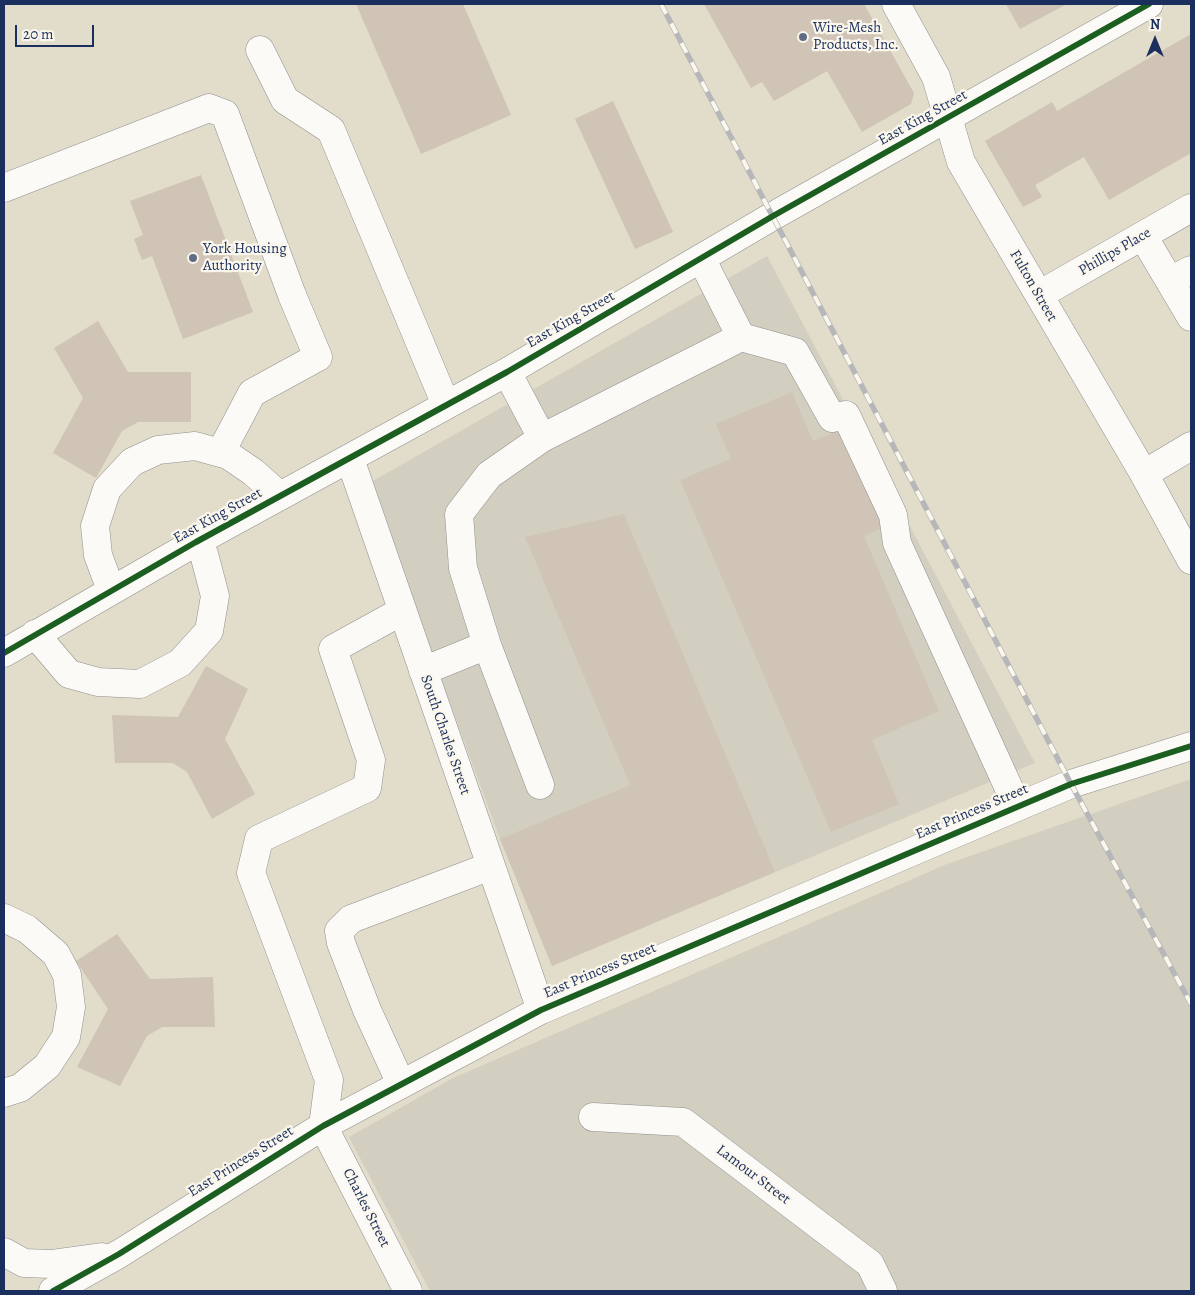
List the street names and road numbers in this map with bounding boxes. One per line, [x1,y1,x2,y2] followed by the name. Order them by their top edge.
[875,86,971,150] street label: East King Street
[1076,224,1154,280] street label: Phillips Place
[1005,247,1061,325] street label: Fulton Street
[524,288,618,352] street label: East King Street
[170,484,266,548] street label: East King Street
[416,673,474,797] street label: South Charles Street
[913,780,1031,844] street label: East Princess Street
[541,939,659,1003] street label: East Princess Street
[185,1122,297,1202] street label: East Princess Street
[712,1141,794,1209] street label: Lamour Street
[338,1165,394,1251] street label: Charles Street

